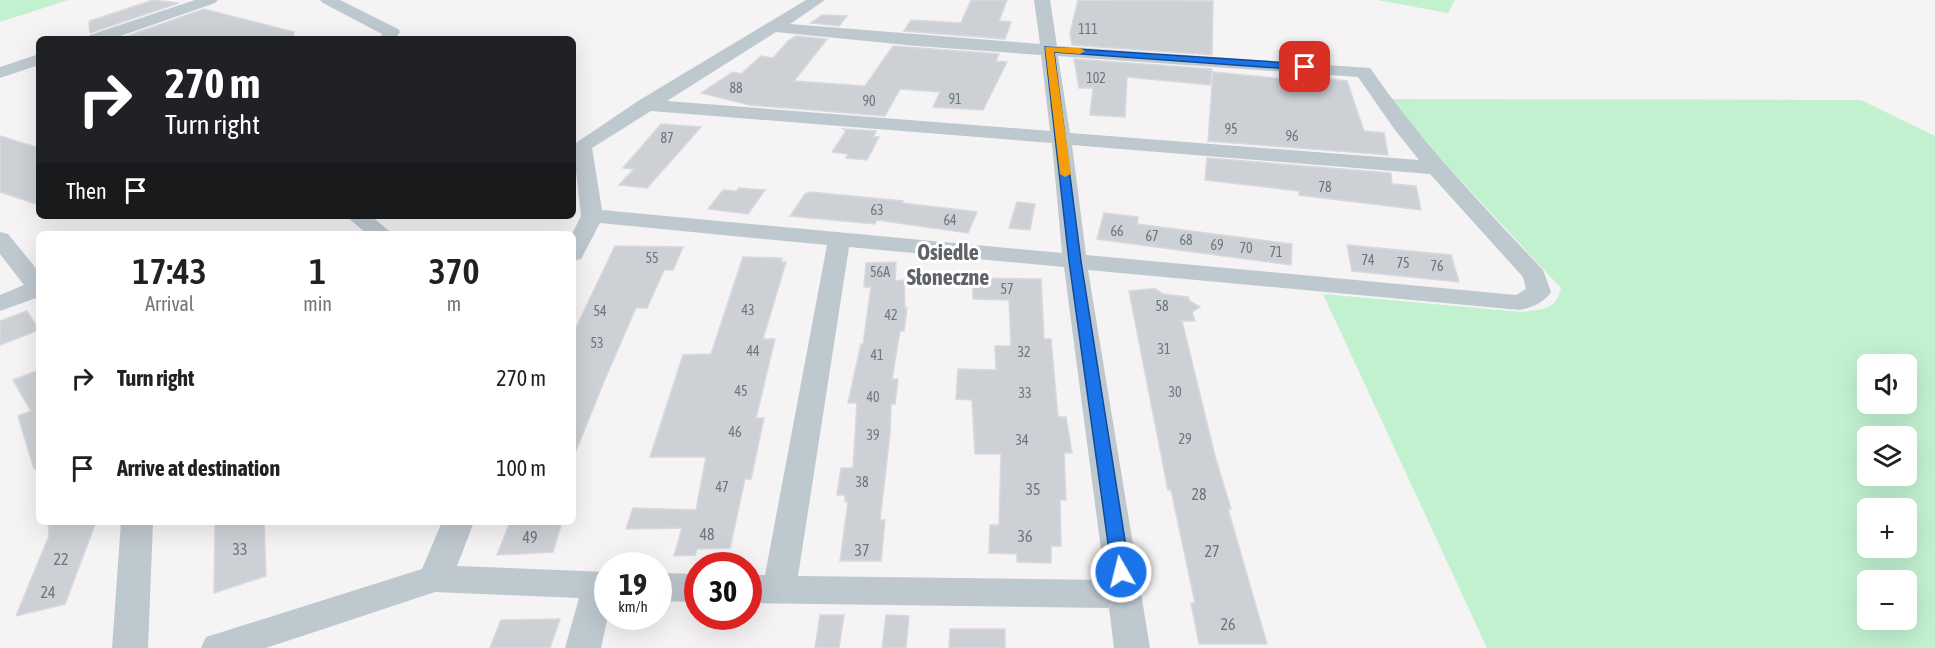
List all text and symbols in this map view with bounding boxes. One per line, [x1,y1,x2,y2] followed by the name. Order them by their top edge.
[1078,21,1098,37] house number: 111
[1279,41,1330,92] pin
[1288,50,1321,83] icon: arrive
[165,59,260,107] text: 270 m
[66,60,144,138] icon: right
[1086,70,1106,86] house number: 102
[729,80,743,96] house number: 88
[948,91,962,107] house number: 91
[862,93,876,109] house number: 90
[165,109,260,140] text: Turn right
[1224,121,1238,137] house number: 95
[1285,128,1299,144] house number: 96
[660,130,674,146] house number: 87
[119,174,152,207] icon: arrive
[66,178,107,204] text: Then
[1318,179,1332,195] house number: 78
[870,202,884,218] house number: 63
[943,212,957,228] house number: 64
[1110,223,1124,239] house number: 66
[1145,228,1159,244] house number: 67
[1179,232,1193,248] house number: 68
[1210,237,1224,253] house number: 69
[907,239,989,290] district label: Osiedle Słoneczne
[1239,240,1253,256] house number: 70
[1269,244,1283,260] house number: 71
[133,250,207,292] text: 17:43
[309,250,326,292] text: 1
[429,250,479,292] text: 370
[645,250,659,266] house number: 55
[1361,252,1375,268] house number: 74
[1396,255,1410,271] house number: 75
[1430,258,1444,274] house number: 76
[870,264,890,280] house number: 56A
[1000,281,1014,297] house number: 57
[145,292,194,315] text: Arrival
[303,292,332,315] text: min
[447,292,461,315] text: m
[1155,298,1169,314] house number: 58
[741,302,755,318] house number: 43
[593,303,607,319] house number: 54
[884,307,898,323] house number: 42
[590,335,604,351] house number: 53
[1157,341,1171,357] house number: 31
[746,343,760,359] house number: 44
[1017,344,1031,360] house number: 32
[870,347,884,363] house number: 41
[1857,354,1917,630] map controls
[1857,354,1917,414] button: sound
[66,362,99,395] icon: right
[117,365,194,391] text: Turn right
[496,365,546,391] text: 270 m
[734,383,748,399] house number: 45
[1168,384,1182,400] house number: 30
[1018,385,1032,401] house number: 33
[866,389,880,405] house number: 40
[728,424,742,440] house number: 46
[1857,426,1917,486] button: layers
[866,427,880,443] house number: 39
[1178,431,1192,447] house number: 29
[1015,432,1029,448] house number: 34
[66,452,99,485] icon: arrive
[117,455,280,481] text: Arrive at destination
[496,455,546,481] text: 100 m
[855,474,869,490] house number: 38
[715,479,729,495] house number: 47
[1025,480,1041,498] house number: 35
[1191,485,1207,503] house number: 28
[1857,498,1917,558] button: +
[699,525,715,543] house number: 48
[1017,527,1033,545] house number: 36
[522,528,538,546] house number: 49
[232,540,248,558] house number: 33
[1089,540,1153,604] position arrow
[854,541,870,559] house number: 37
[1204,542,1220,560] house number: 27
[53,550,69,568] house number: 22
[684,552,762,630] speed limit sign: 30
[619,567,647,601] text: 19
[1857,570,1917,630] button: −
[40,583,56,601] house number: 24
[618,598,648,615] text: km/h
[1220,615,1236,633] house number: 26

